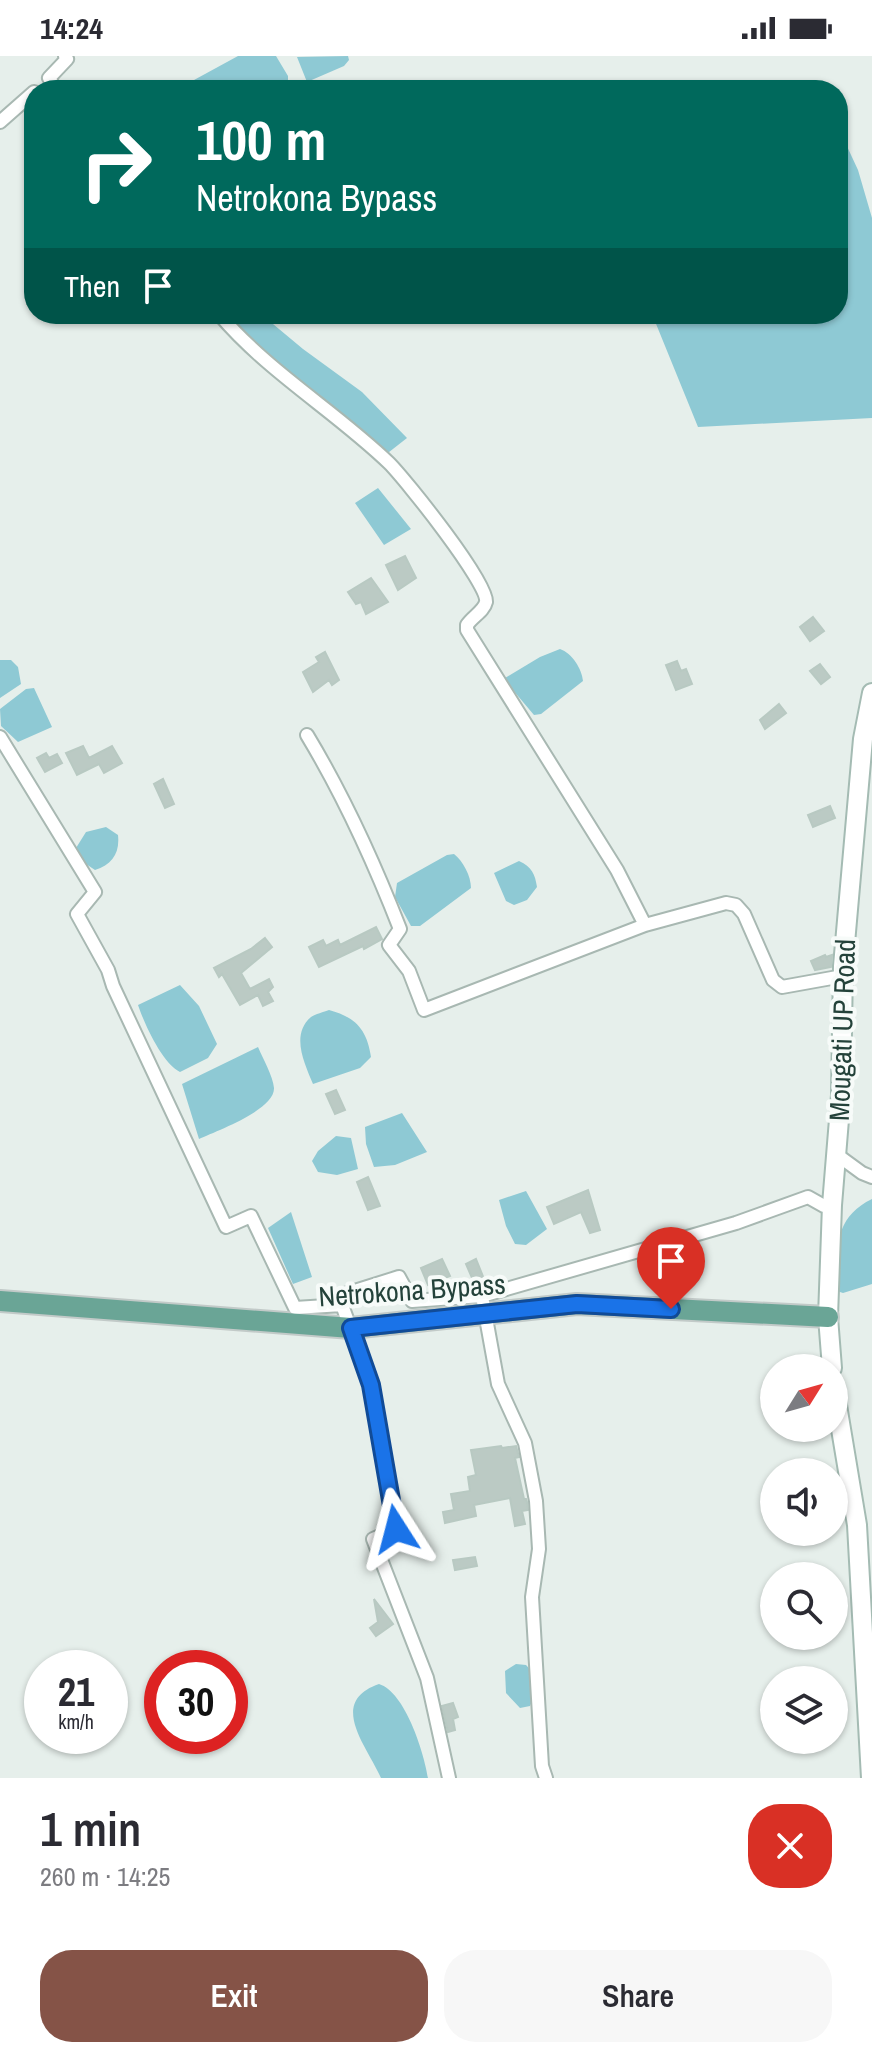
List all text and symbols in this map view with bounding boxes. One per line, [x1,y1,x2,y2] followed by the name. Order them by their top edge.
[40,8,103,48] text: 14:24
[196,102,326,177] text: 100 m
[64,112,168,216] icon: right
[196,174,437,222] text: Netrokona Bypass
[136,264,180,308] icon: arrive
[64,266,120,306] text: Then
[820,938,864,1122] street label: Mougati UP Road
[637,1227,705,1309] pin
[649,1239,693,1283] icon: arrive
[317,1265,507,1315] street label: Netrokona Bypass
[760,1354,848,1442] north arrow
[760,1354,848,1754] map controls
[760,1458,848,1546] button: sound
[354,1487,438,1571] position arrow
[760,1562,848,1650] button: search
[144,1650,248,1754] speed limit sign: 30
[58,1665,94,1718] text: 21
[760,1666,848,1754] button: layers
[58,1708,94,1735] text: km/h
[40,1796,141,1861] text: 1 min
[748,1804,832,1888] button: close
[40,1859,170,1894] text: 260 m · 14:25
[40,1950,428,2042] button: Exit
[444,1950,832,2042] button: Share

